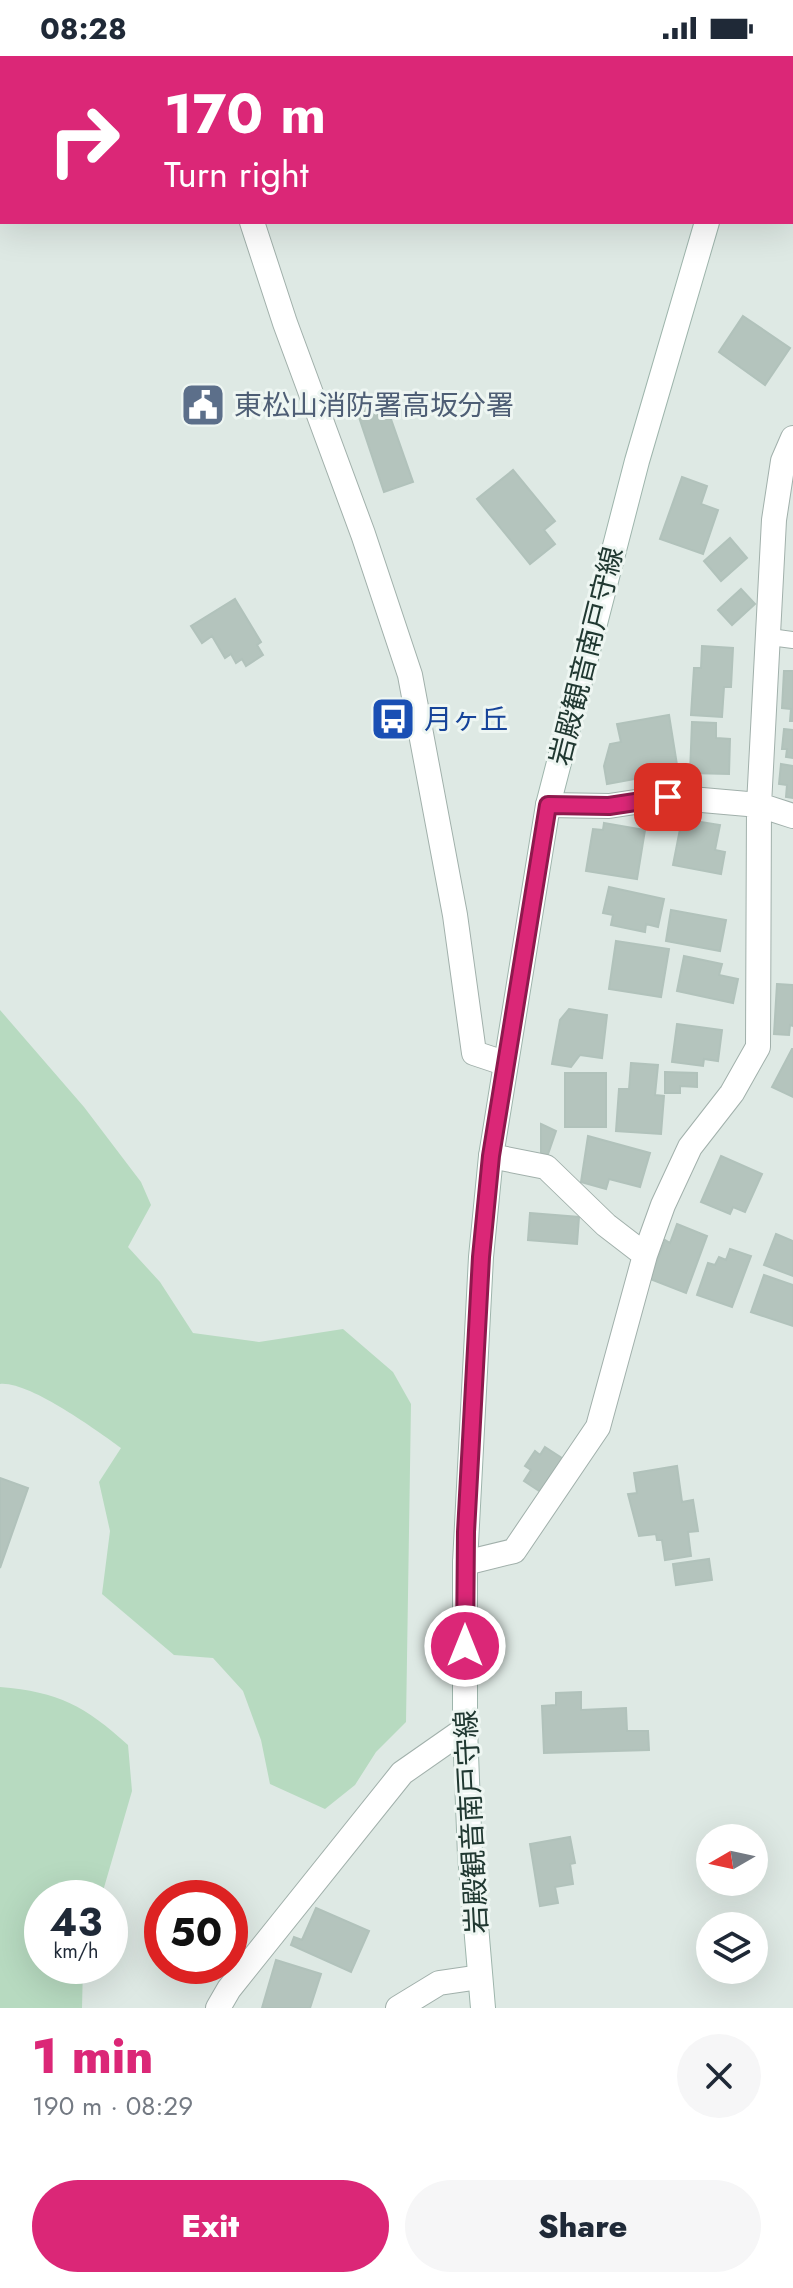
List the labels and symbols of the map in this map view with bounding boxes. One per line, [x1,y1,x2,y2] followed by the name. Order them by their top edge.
[179,381,227,429] public building icon: 東松山消防署高坂分署
[234,385,514,426] place label: 東松山消防署高坂分署
[539,542,633,770] street label: 岩殿観音南戸守線
[369,695,417,743] bus stop icon: 月ヶ丘
[424,699,508,740] place label: 月ヶ丘
[634,763,702,831] pin
[423,1604,507,1688] position arrow
[445,1709,498,1935] street label: 岩殿観音南戸守線
[696,1824,768,1896] north arrow
[144,1880,248,1984] speed limit sign: 50

